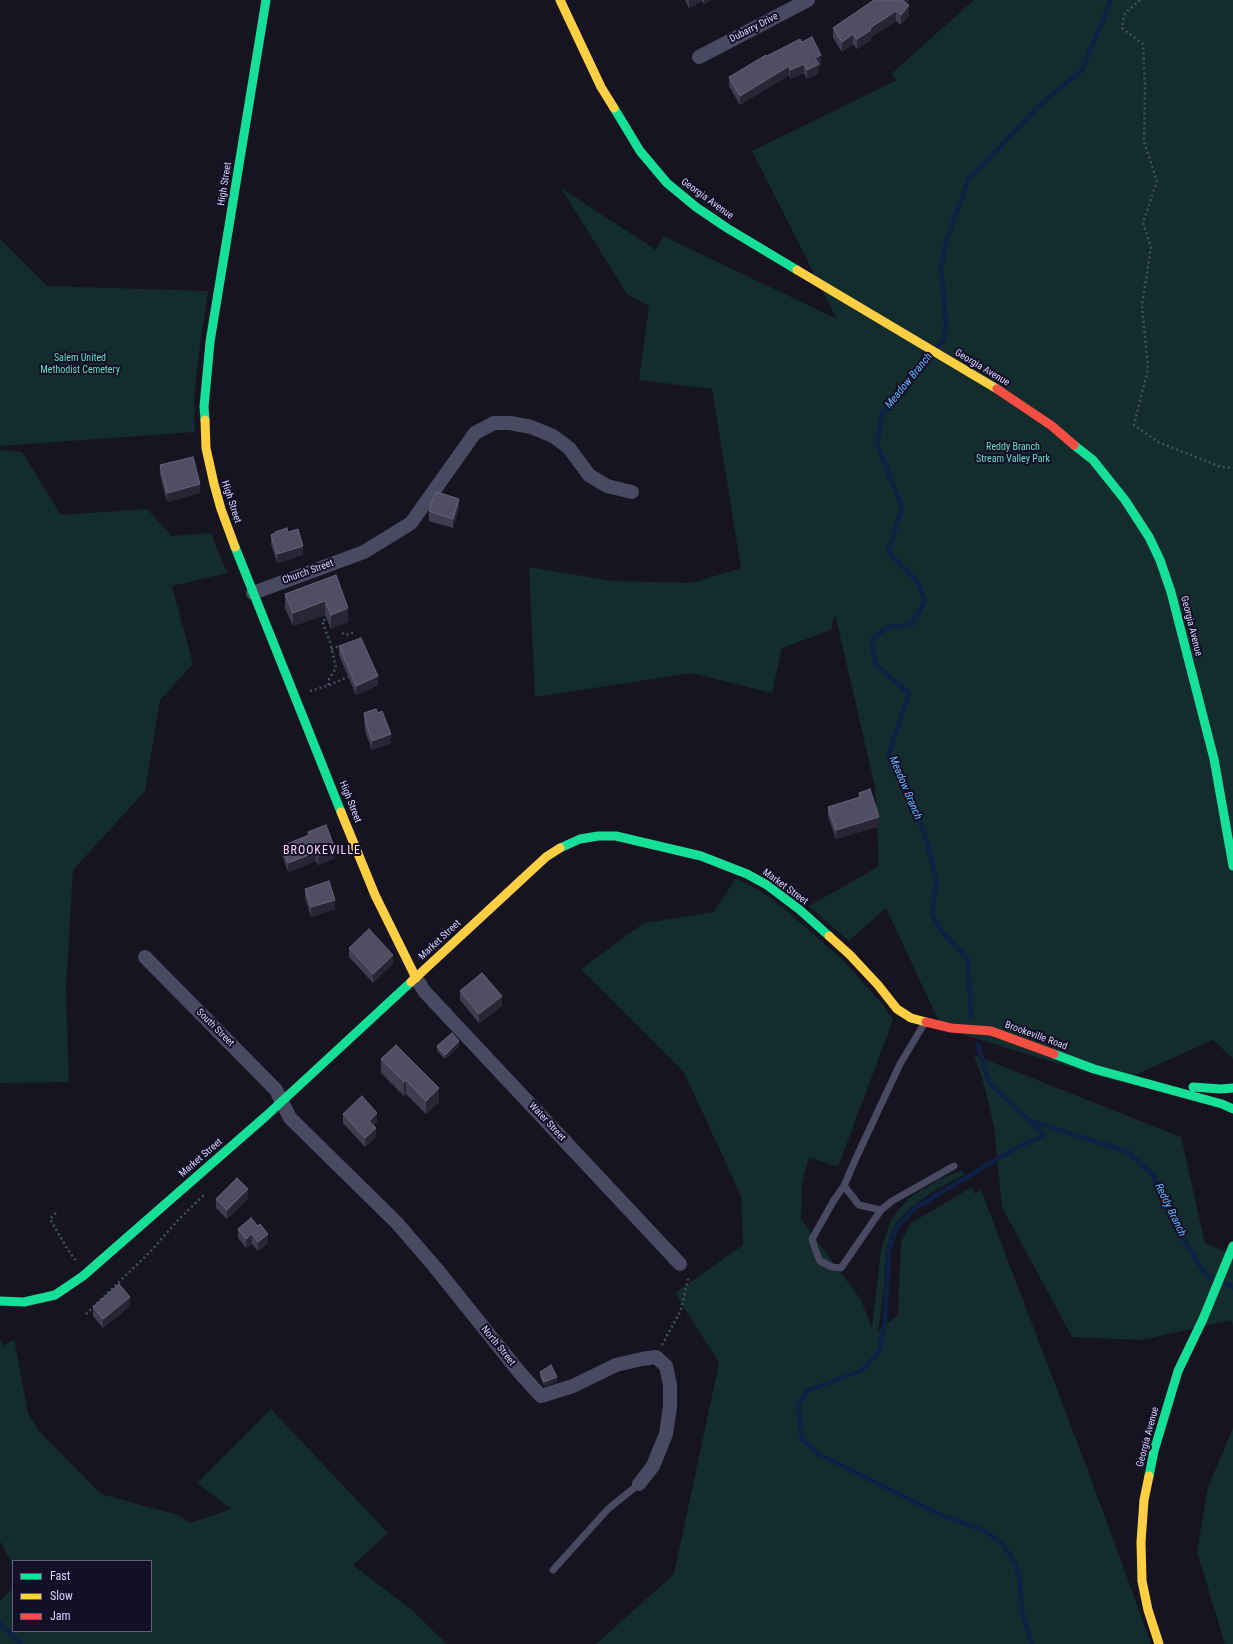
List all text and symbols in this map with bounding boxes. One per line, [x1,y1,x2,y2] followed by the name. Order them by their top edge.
[728,11,780,45] street label: Dubarry Drive
[216,161,234,207] street label: High Street
[679,176,735,222] street label: Georgia Avenue
[952,347,1012,389] street label: Georgia Avenue
[883,351,935,411] water label: Meadow Branch
[40,352,120,376] park label: Salem United Methodist Cemetery
[976,441,1050,464] park label: Reddy Branch Stream Valley Park
[218,479,244,525] street label: High Street
[281,557,335,587] street label: Church Street
[1178,595,1204,657] street label: Georgia Avenue
[886,754,924,822] water label: Meadow Branch
[336,779,364,825] street label: High Street
[283,844,361,858] district label: BROOKEVILLE
[760,867,810,907] street label: Market Street
[416,917,464,963] street label: Market Street
[194,1007,236,1049] street label: South Street
[1003,1019,1069,1053] street label: Brookeville Road
[526,1100,568,1144] street label: Water Street
[177,1136,225,1180] street label: Market Street
[1151,1181,1189,1239] water label: Reddy Branch
[478,1324,518,1368] street label: North Street
[1134,1406,1162,1468] street label: Georgia Avenue
[12,1560,152,1632] legend
[50,1569,70,1583] text: Fast
[50,1589,73,1603] text: Slow
[50,1609,71,1623] text: Jam

